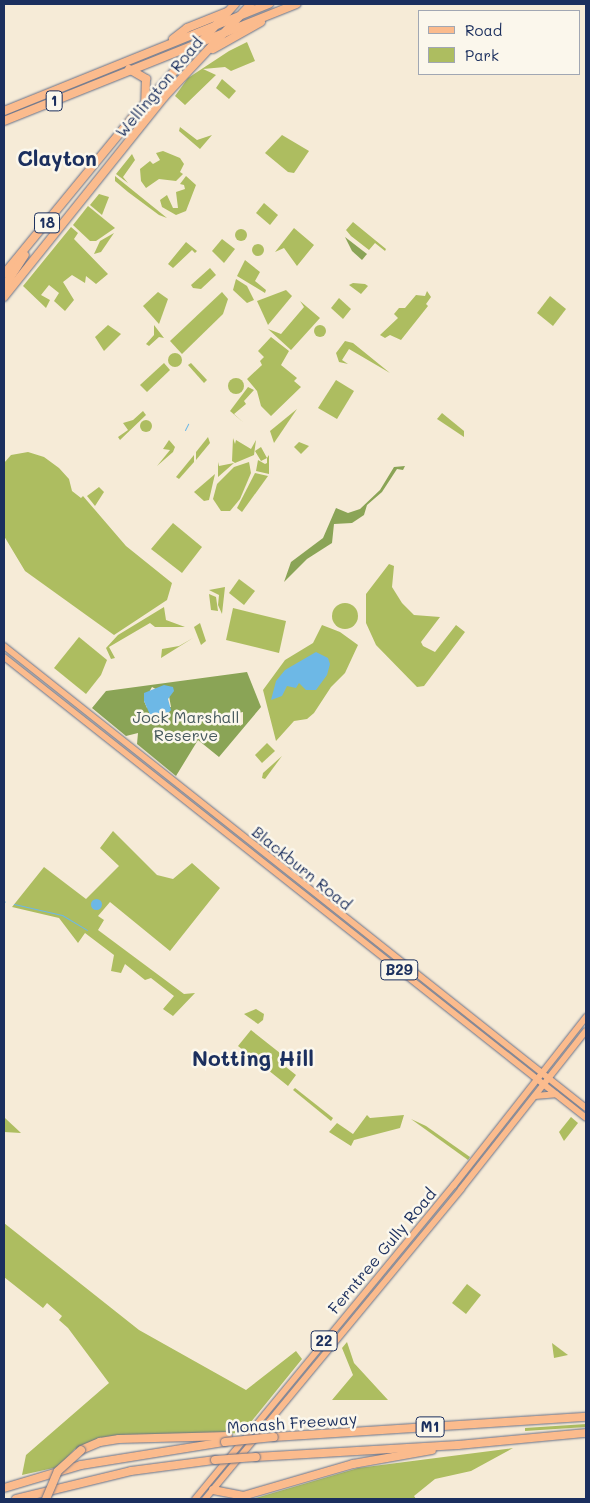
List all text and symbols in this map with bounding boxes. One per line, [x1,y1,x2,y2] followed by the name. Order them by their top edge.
[418,10,580,75] legend
[465,20,502,40] text: Road
[111,33,207,141] street label: Wellington Road
[465,45,499,65] text: Park
[45,88,63,114] road number: 1
[17,145,97,171] district label: Clayton
[33,210,61,236] road number: 18
[133,707,239,745] park label: Jock Marshall Reserve
[248,822,356,914] street label: Blackburn Road
[379,958,419,982] road number: B29
[192,1045,314,1071] district label: Notting Hill
[324,1184,440,1318] street label: Ferntree Gully Road
[310,1328,338,1354] road number: 22
[226,1409,358,1437] street label: Monash Freeway
[415,1414,445,1440] road number: M1

